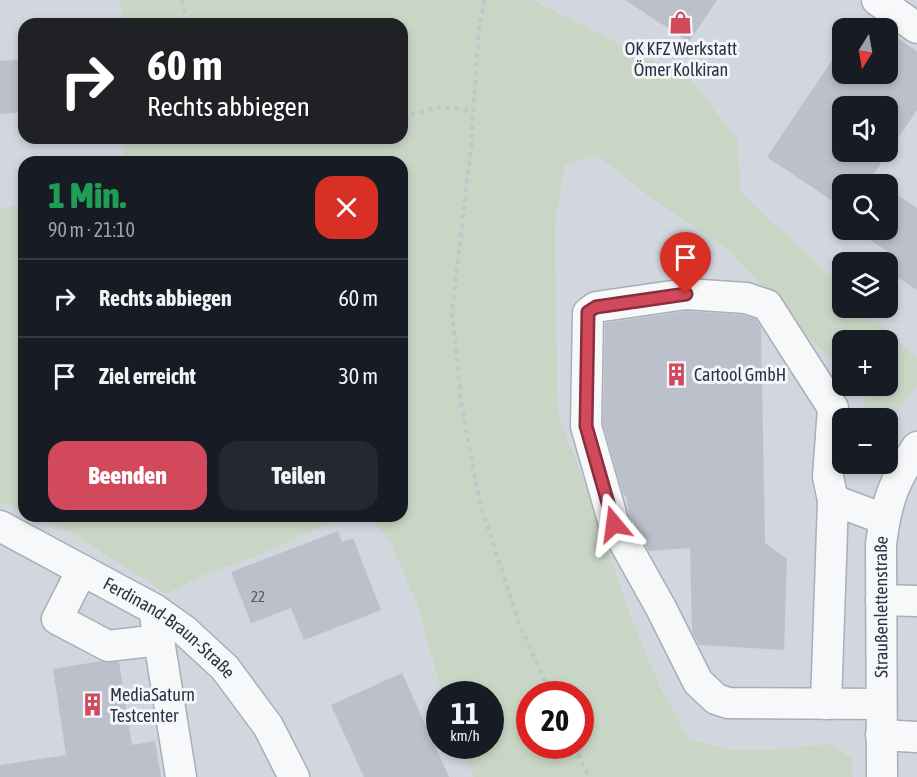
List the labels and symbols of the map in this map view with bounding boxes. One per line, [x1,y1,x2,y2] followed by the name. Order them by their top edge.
[668,10,694,36] shop icon: OK KFZ Werkstatt Ömer Kolkiran
[832,18,898,84] north arrow
[625,38,737,80] place label: OK KFZ Werkstatt Ömer Kolkiran
[660,232,711,294] pin
[663,362,689,388] building icon: Cartool GmbH
[694,364,786,385] place label: Cartool GmbH
[582,492,646,556] position arrow
[870,535,892,678] street label: Straußenlettenstraße
[100,573,240,682] street label: Ferdinand-Braun-Straße
[251,588,265,605] house number: 22
[516,681,594,759] speed limit sign: 20
[110,684,195,726] place label: MediaSaturn Testcenter
[79,692,105,718] building icon: MediaSaturn Testcenter

